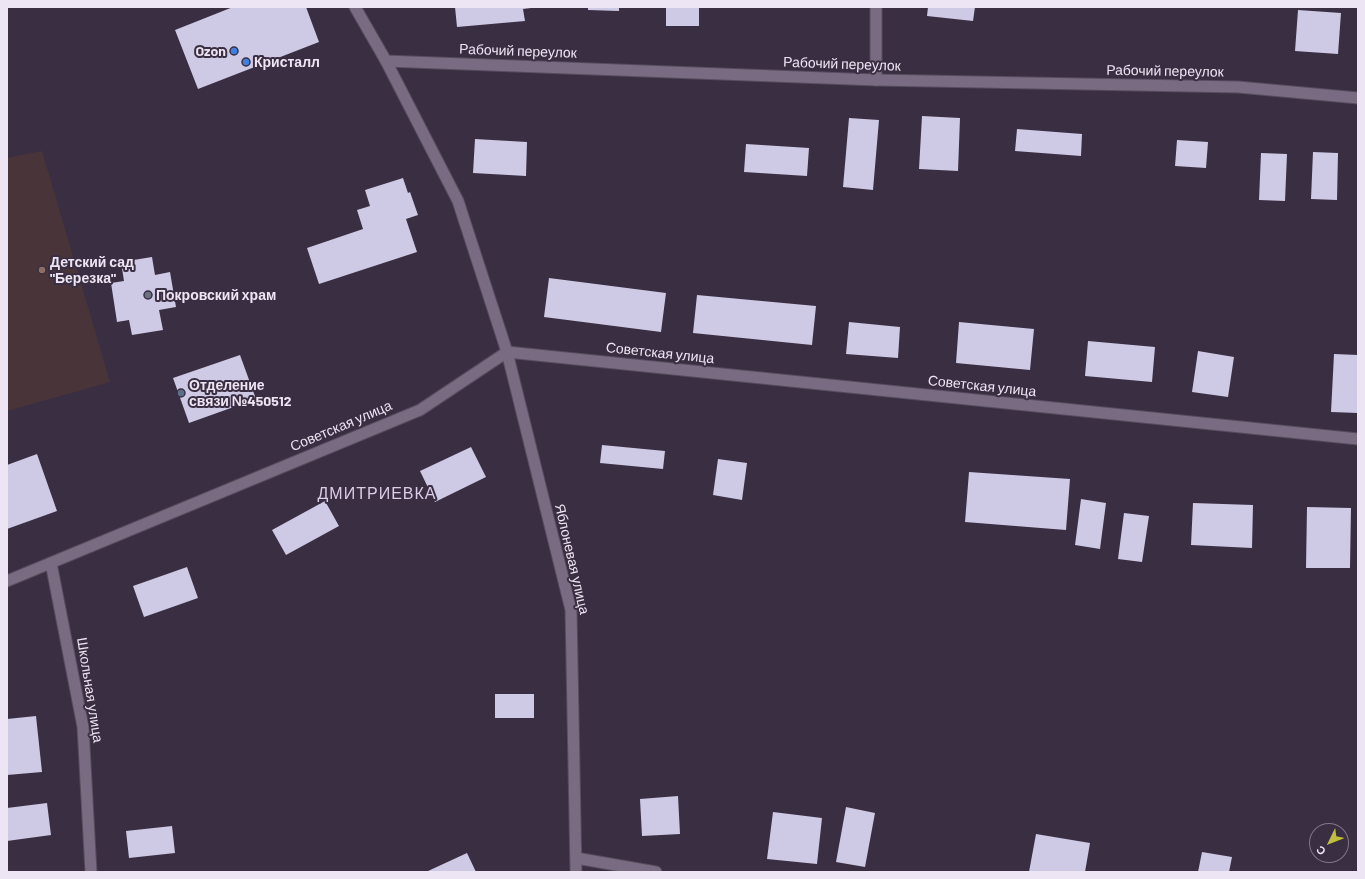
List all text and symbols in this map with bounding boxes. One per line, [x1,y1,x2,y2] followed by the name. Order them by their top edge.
[459,41,577,61] street label: Рабочий переулок
[195,43,226,59] place label: Ozon
[229,46,239,56] marker: Ozon
[254,54,320,70] place label: Кристалл
[783,54,901,74] street label: Рабочий переулок
[241,57,251,67] marker: Кристалл
[1106,62,1224,80] street label: Рабочий переулок
[50,254,134,286] place label: Детский сад "Березка"
[37,265,47,275] marker: Детский сад "Березка"
[156,287,276,303] place label: Покровский храм
[143,290,153,300] marker: Покровский храм
[605,339,715,367] street label: Советская улица
[927,372,1037,400] street label: Советская улица
[189,377,292,410] place label: Отделение связи №450512
[176,388,186,398] marker: Отделение связи №450512
[288,397,394,455] street label: Советская улица
[318,484,436,504] district label: ДМИТРИЕВКА
[551,502,593,616] street label: Яблоневая улица
[73,636,107,744] street label: Школьная улица
[1309,823,1349,863] north arrow
[1313,844,1328,858] text: С

